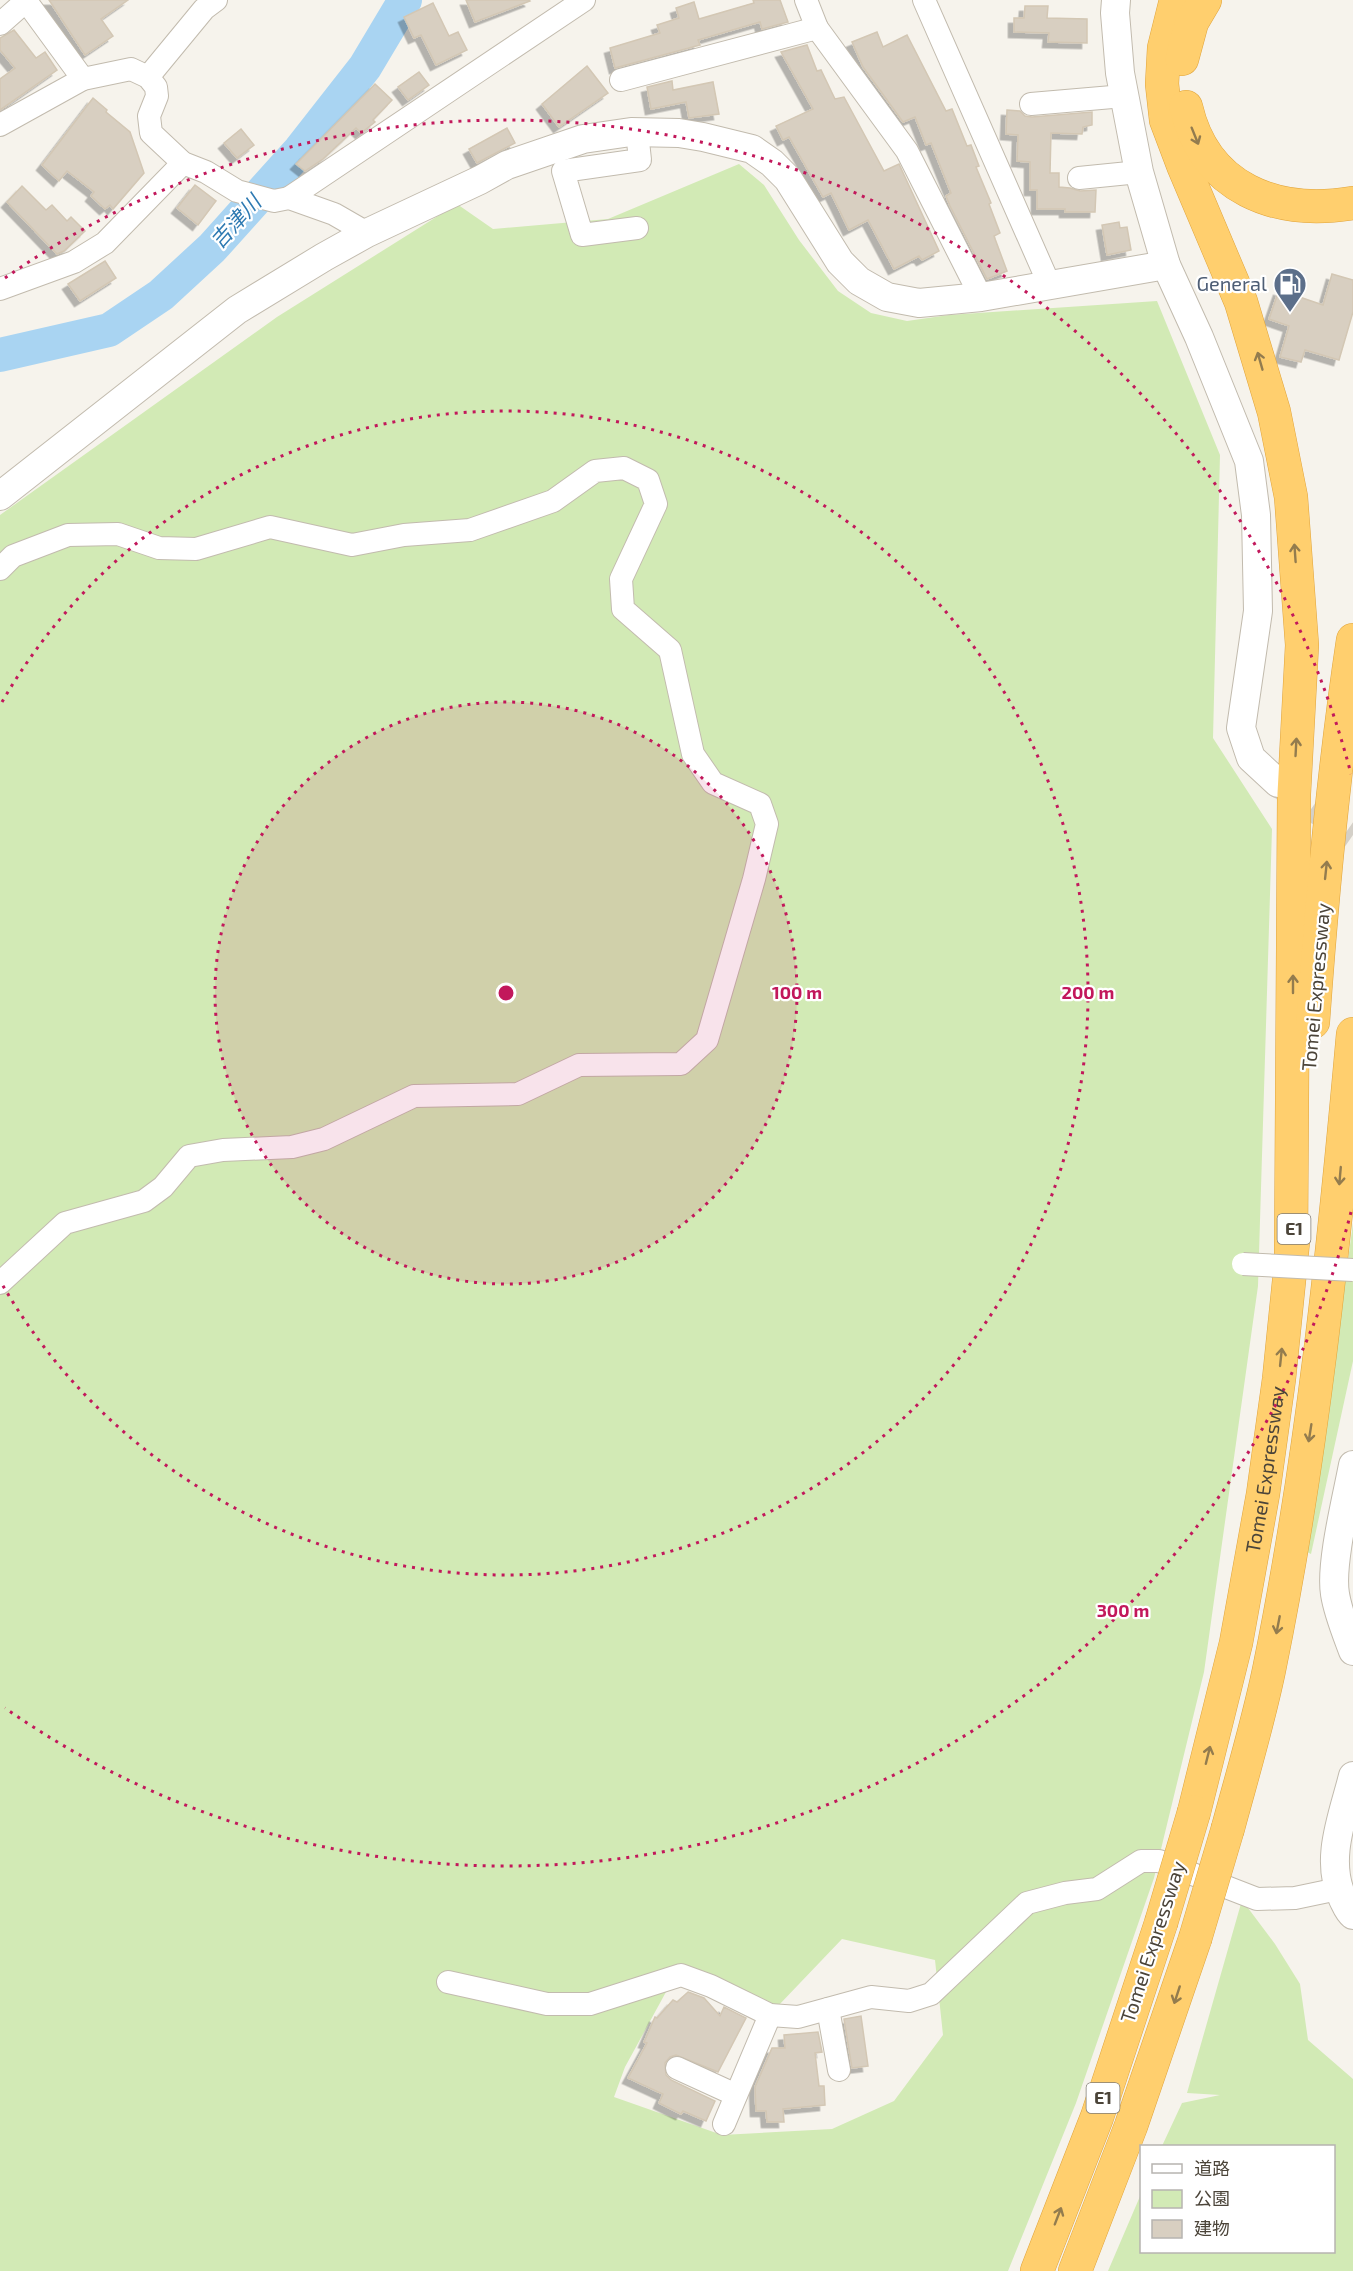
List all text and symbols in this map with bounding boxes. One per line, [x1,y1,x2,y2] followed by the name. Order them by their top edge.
[1190,126,1201,144] one-way arrow
[205,188,267,253] water label: 吉津川
[1272,266,1308,313] fuel station icon: General
[1196,271,1267,295] place label: General
[1254,352,1265,371] one-way arrow
[1289,543,1300,563] one-way arrow
[1291,738,1302,758] one-way arrow
[1321,861,1332,880] one-way arrow
[1296,901,1334,1072] street label: Tomei Expressway
[1287,975,1299,995] one-way arrow
[772,981,822,1003] text: 100 m
[1062,981,1114,1003] text: 200 m
[496,983,516,1003] centre of rings
[1334,1166,1345,1186] one-way arrow
[1278,1214,1310,1244] road number: E1
[1276,1347,1287,1367] one-way arrow
[1240,1384,1289,1555] street label: Tomei Expressway
[1304,1422,1315,1442] one-way arrow
[1097,1599,1149,1621] text: 300 m
[1272,1615,1283,1634] one-way arrow
[1203,1746,1215,1765] one-way arrow
[1115,1857,1190,2026] street label: Tomei Expressway
[1171,1985,1182,2004] one-way arrow
[1086,2083,1120,2113] road number: E1
[1140,2145,1335,2253] legend
[1194,2157,1230,2179] text: 道路
[1194,2187,1230,2209] text: 公園
[1054,2208,1065,2226] one-way arrow
[1194,2217,1230,2239] text: 建物

